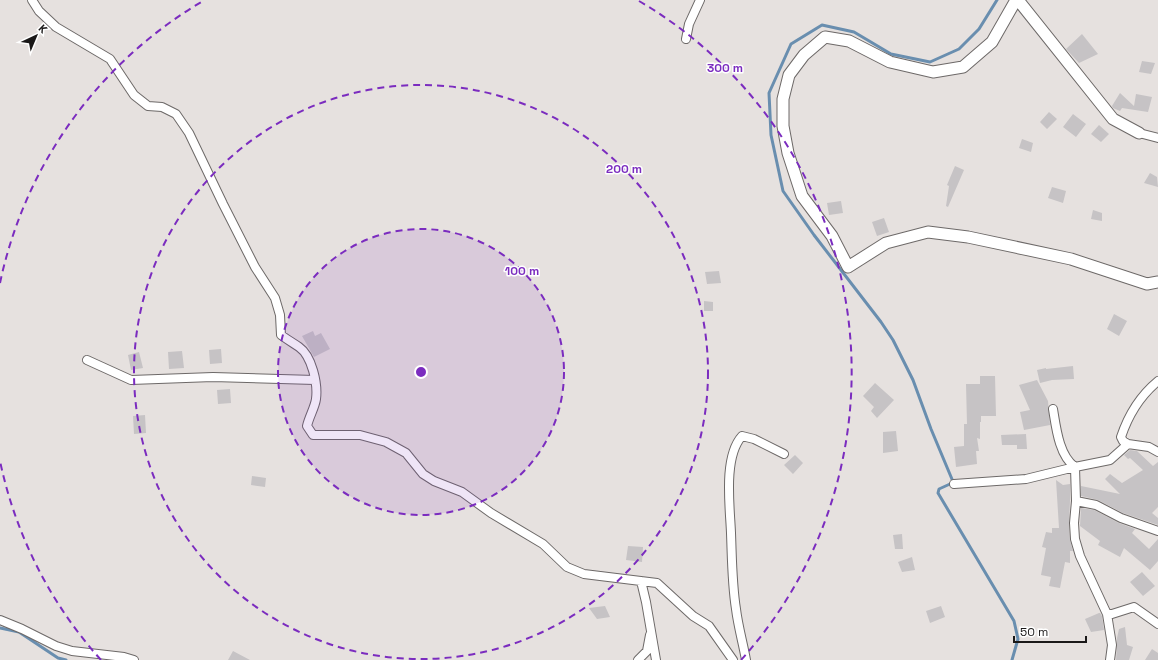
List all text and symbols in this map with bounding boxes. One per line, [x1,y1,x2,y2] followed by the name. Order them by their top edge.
[16,16,56,56] north arrow
[36,21,50,36] text: K
[707,60,743,76] text: 300 m
[606,161,642,177] text: 200 m
[505,263,539,279] text: 100 m
[414,365,428,379] centre of rings
[1014,618,1086,644] scale bar
[1020,624,1048,640] text: 50 m

